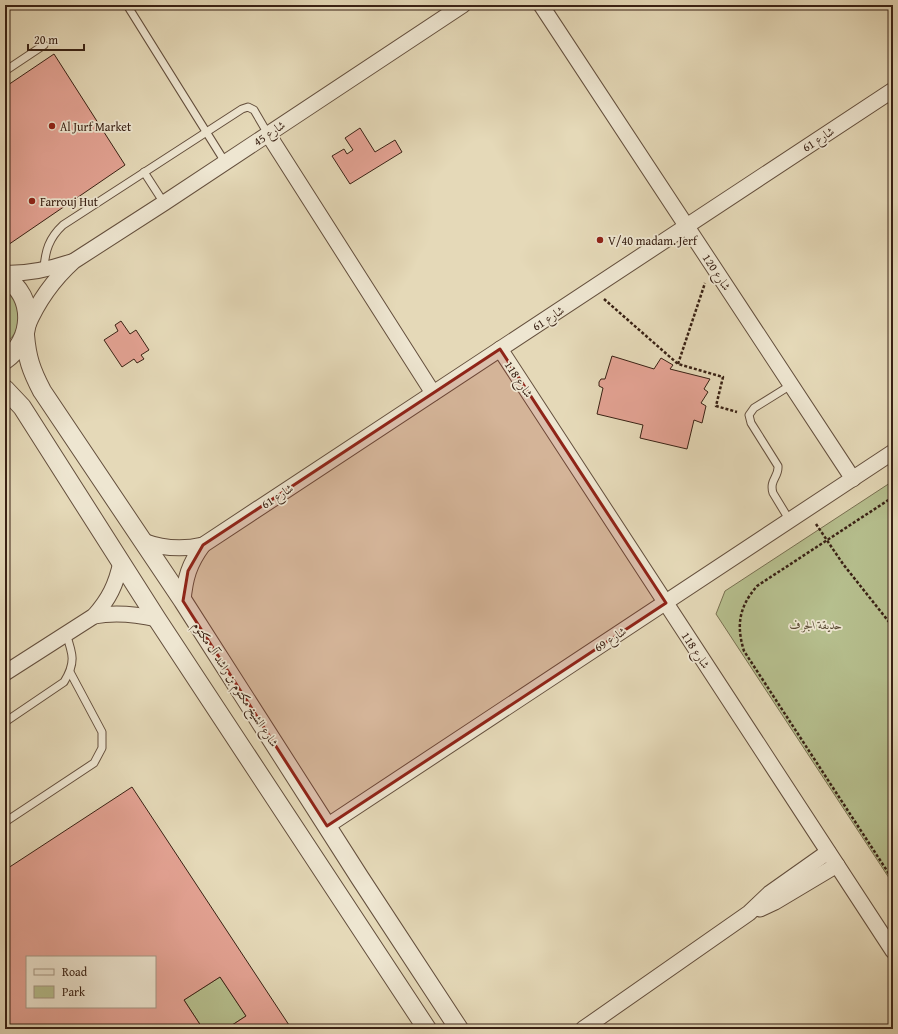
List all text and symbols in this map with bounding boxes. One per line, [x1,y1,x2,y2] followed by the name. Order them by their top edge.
[28,26,84,52] scale bar
[34,31,58,48] text: 20 m
[250,116,290,152] street label: شارع 45
[60,118,132,135] place label: Al Jurf Market
[47,121,57,131] marker: Al Jurf Market
[799,122,839,158] street label: شارع 61
[40,193,99,210] place label: Farrouj Hut
[27,196,37,206] marker: Farrouj Hut
[608,232,698,249] place label: V/40 madam. Jerf
[595,235,605,245] marker: V/40 madam. Jerf
[696,250,735,296] street label: شارع 120
[529,301,569,337] street label: شارع 61
[498,357,537,403] street label: شارع 118
[258,479,298,515] street label: شارع 61
[790,616,842,633] park label: حديقة الجرف
[187,618,283,752] street label: شارع الشيخ مكتوم بن راشد آل مكتوم
[591,622,631,658] street label: شارع 69
[675,628,714,674] street label: شارع 118
[26,956,156,1008] legend
[62,963,88,980] text: Road
[62,983,86,1000] text: Park

